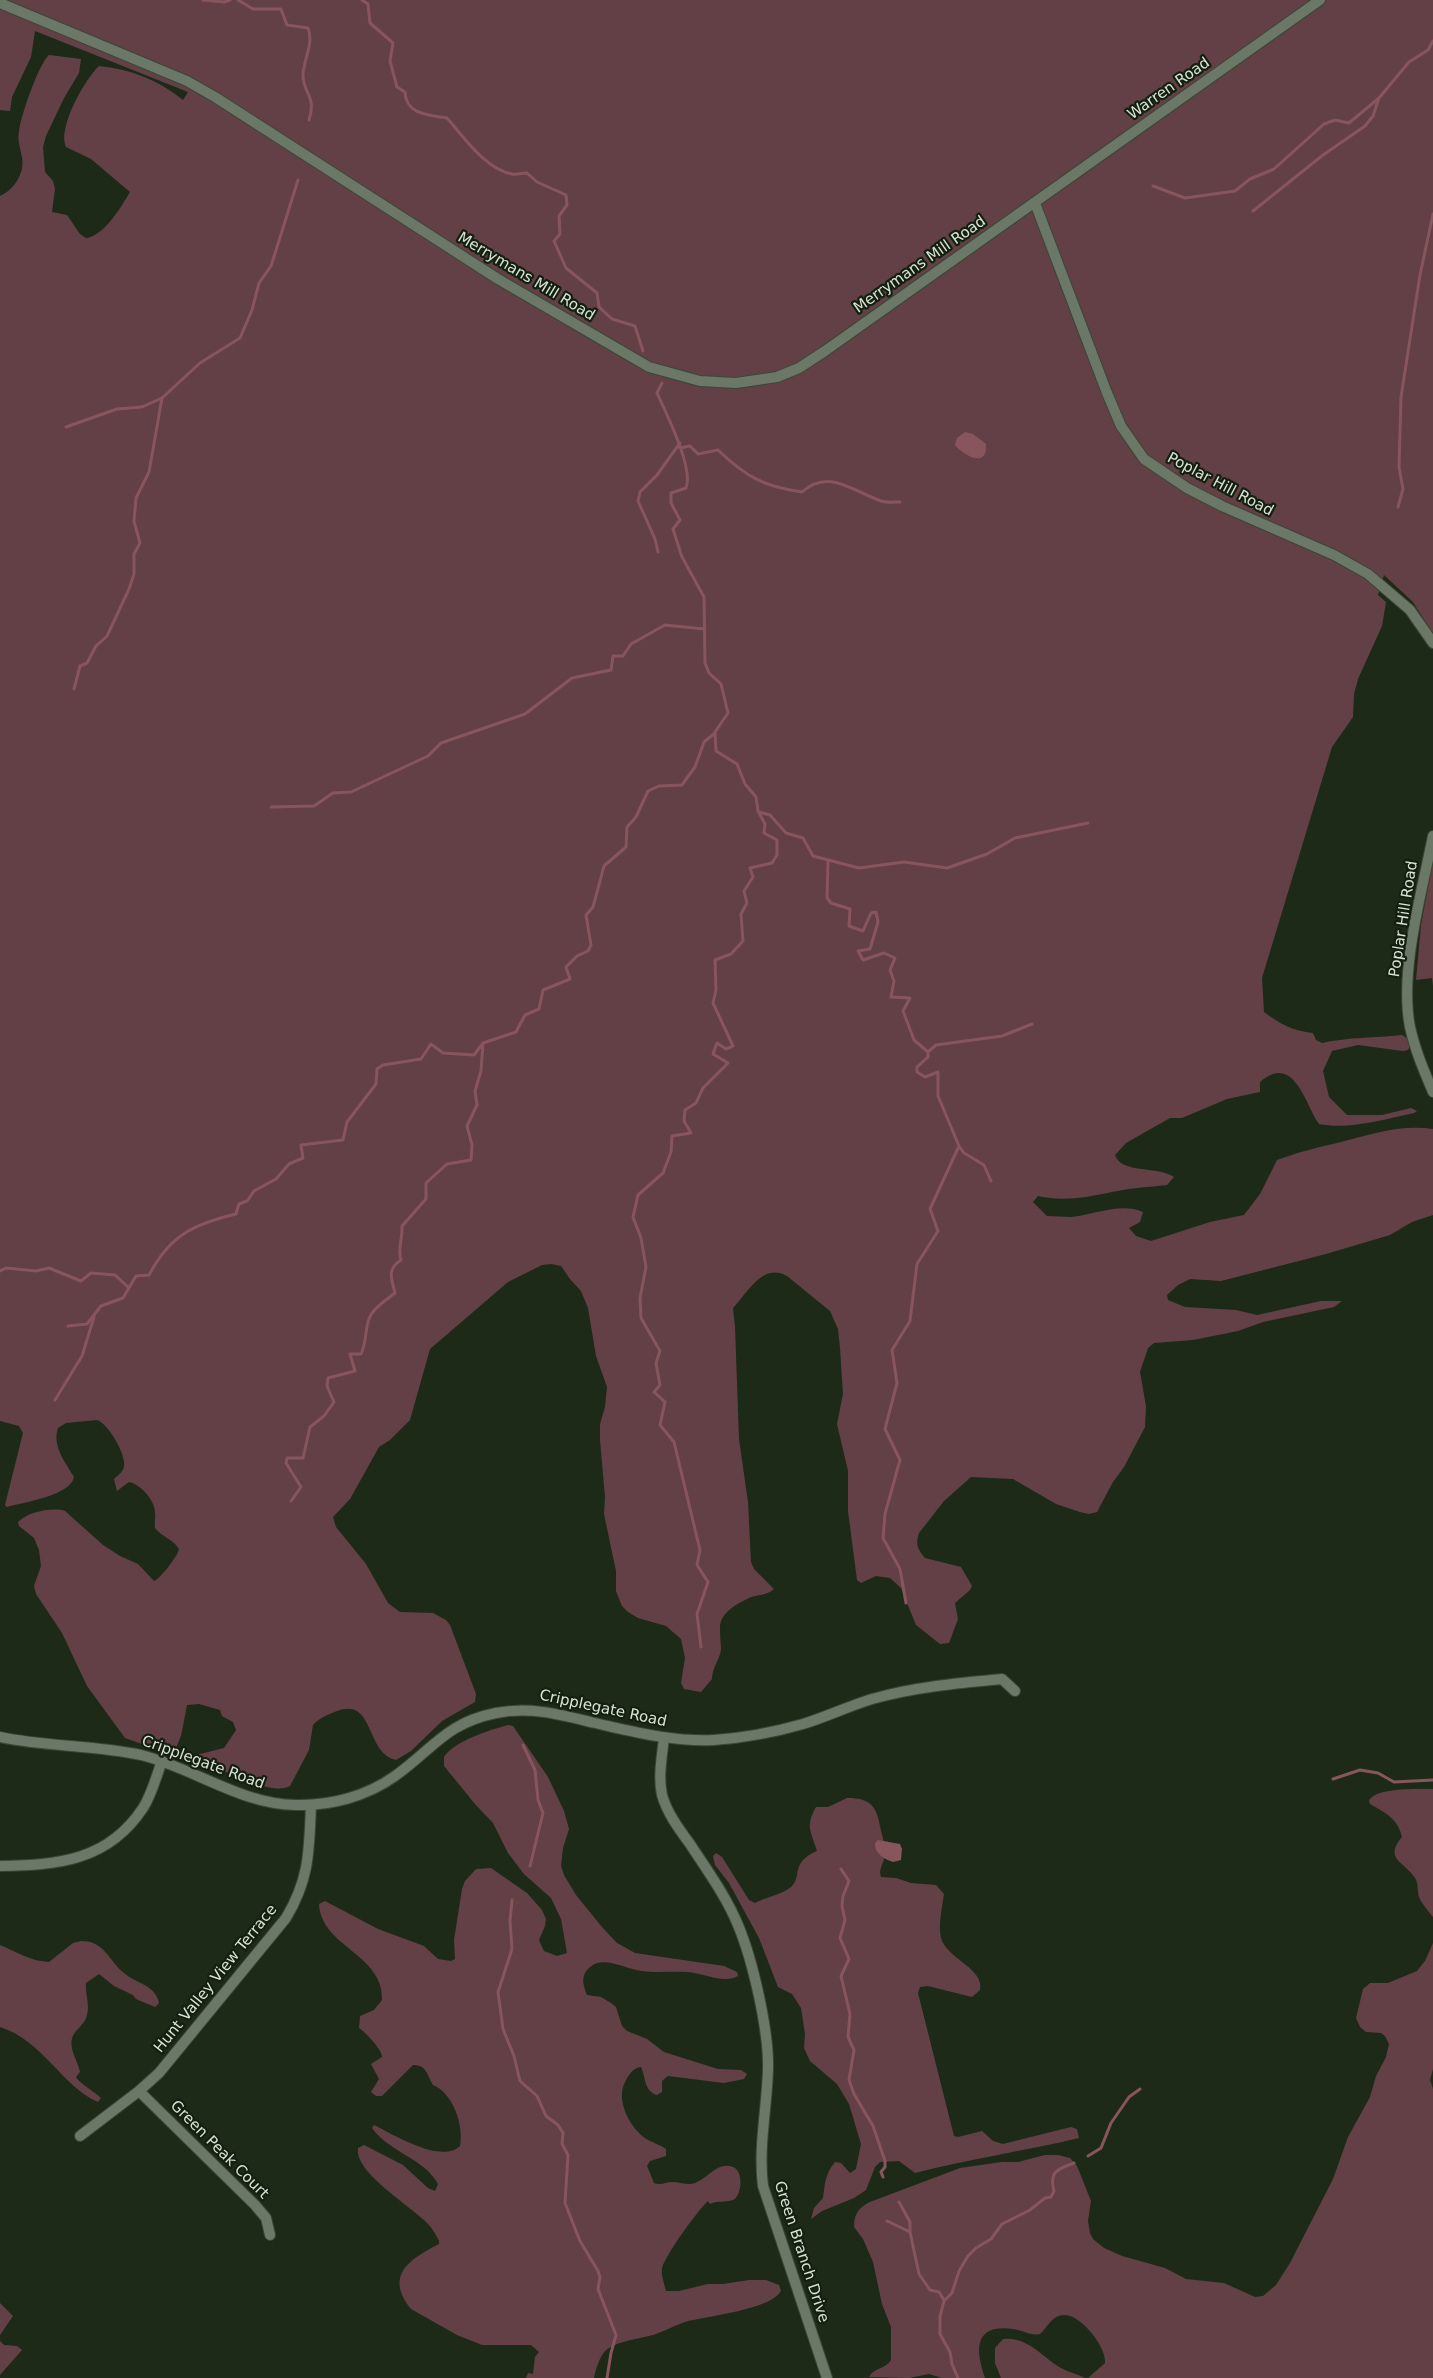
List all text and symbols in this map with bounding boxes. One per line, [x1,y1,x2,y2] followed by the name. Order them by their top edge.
[1125,54,1213,124] street label: Warren Road
[851,213,989,317] street label: Merrymans Mill Road
[454,229,598,325] street label: Merrymans Mill Road
[1164,449,1276,521] street label: Poplar Hill Road
[1386,859,1422,979] street label: Poplar Hill Road
[538,1687,668,1731] street label: Cripplegate Road
[139,1732,267,1794] street label: Cripplegate Road
[151,1901,281,2057] street label: Hunt Valley View Terrace
[166,2097,272,2203] street label: Green Peak Court
[770,2179,832,2325] street label: Green Branch Drive

